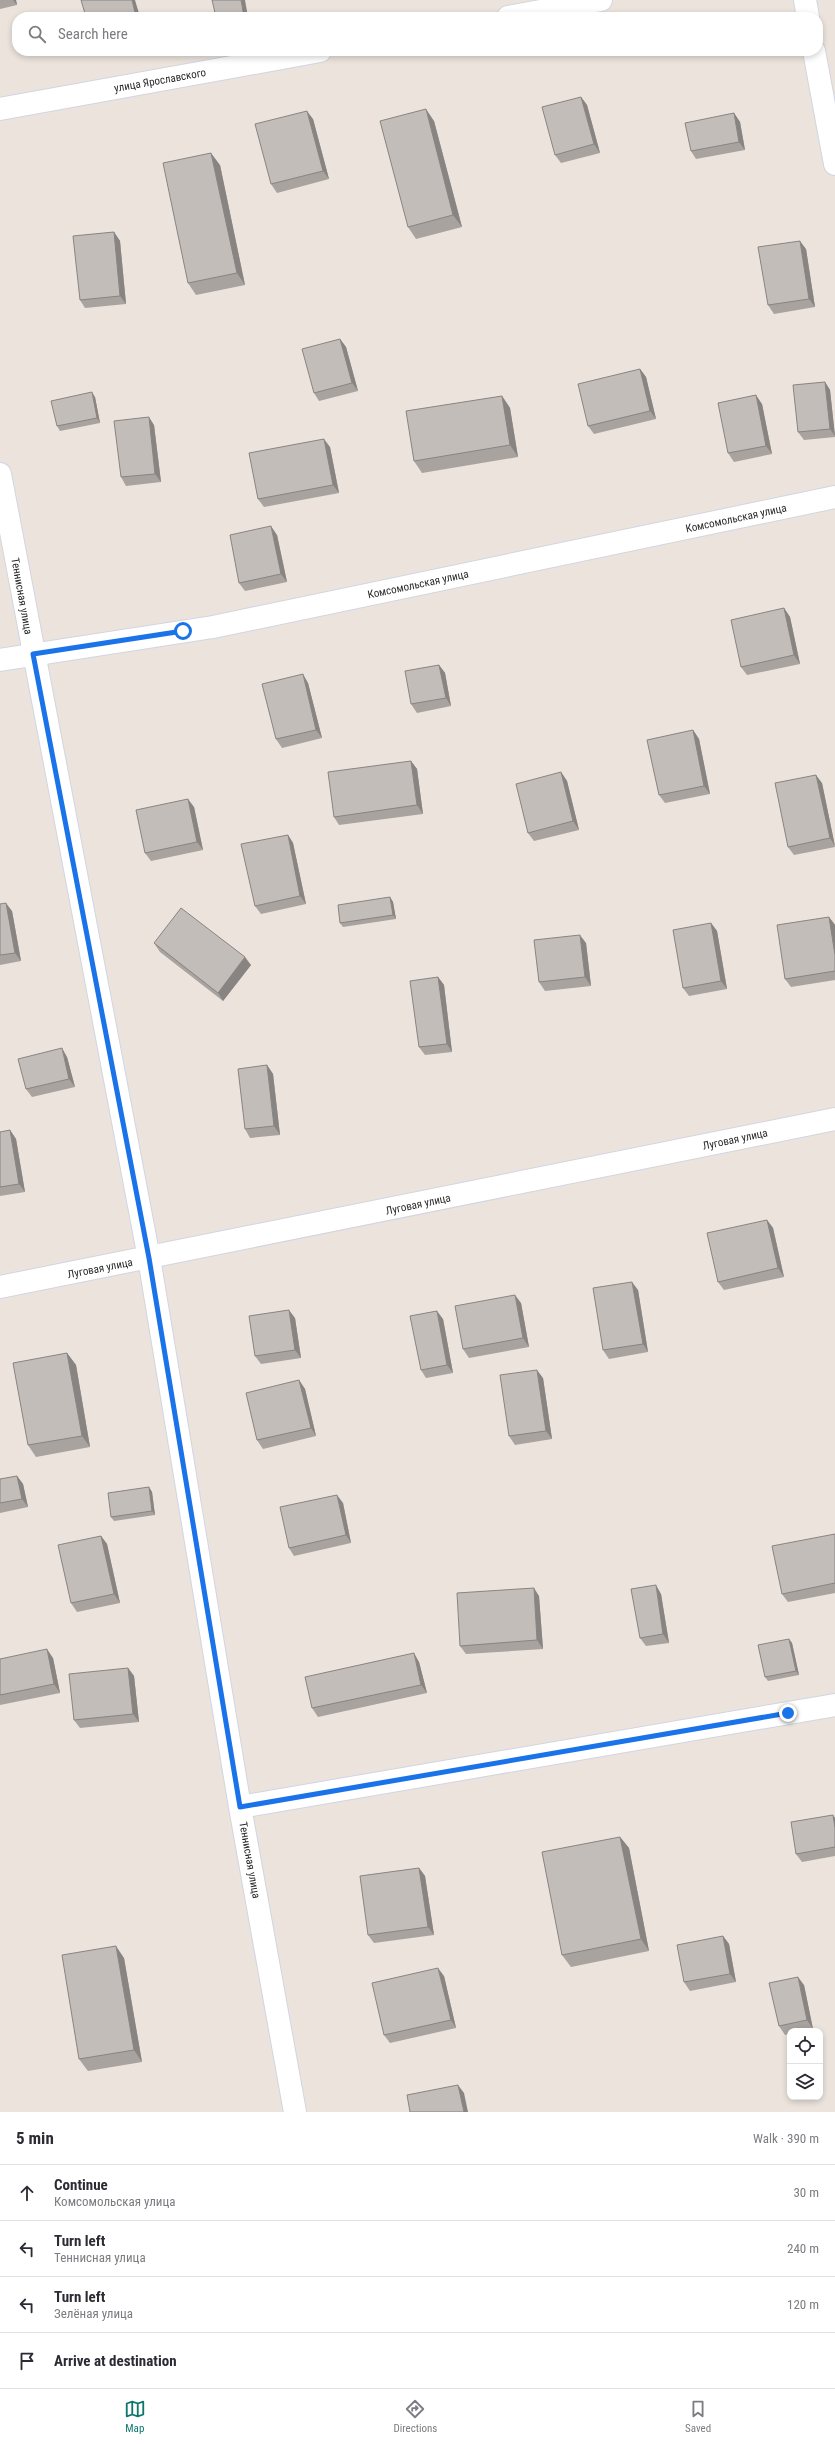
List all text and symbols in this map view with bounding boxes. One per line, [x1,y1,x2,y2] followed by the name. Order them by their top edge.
[12,12,823,56] search box
[26,23,48,45] icon: search
[58,25,128,43] text: Search here
[113,66,207,95] street label: улица Ярославского
[685,501,788,536] street label: Комсомольская улица
[8,557,35,635] street label: Теннисная улица
[367,567,470,602] street label: Комсомольская улица
[174,622,192,640] route start
[701,1126,769,1153] street label: Луговая улица
[384,1191,452,1218] street label: Луговая улица
[66,1256,134,1281] street label: Луговая улица
[779,1704,797,1722] route end
[236,1821,263,1899] street label: Теннисная улица
[787,2028,823,2100] map controls
[787,2028,823,2064] button: locate
[787,2064,823,2100] button: layers
[16,2128,54,2148] text: 5 min
[753,2131,819,2146] text: Walk · 390 m
[54,2176,108,2194] text: Continue
[16,2182,38,2204] icon: ahead
[793,2185,819,2200] text: 30 m
[54,2194,175,2209] text: Комсомольская улица
[54,2232,105,2250] text: Turn left
[16,2238,38,2260] icon: left
[787,2241,819,2256] text: 240 m
[54,2250,146,2265] text: Теннисная улица
[54,2288,105,2306] text: Turn left
[16,2294,38,2316] icon: left
[787,2297,819,2312] text: 120 m
[54,2306,133,2321] text: Зелёная улица
[16,2350,38,2372] icon: arrive
[54,2352,177,2370] text: Arrive at destination
[124,2398,146,2435] tab: Map
[393,2398,437,2435] tab: Directions
[685,2398,711,2435] tab: Saved

